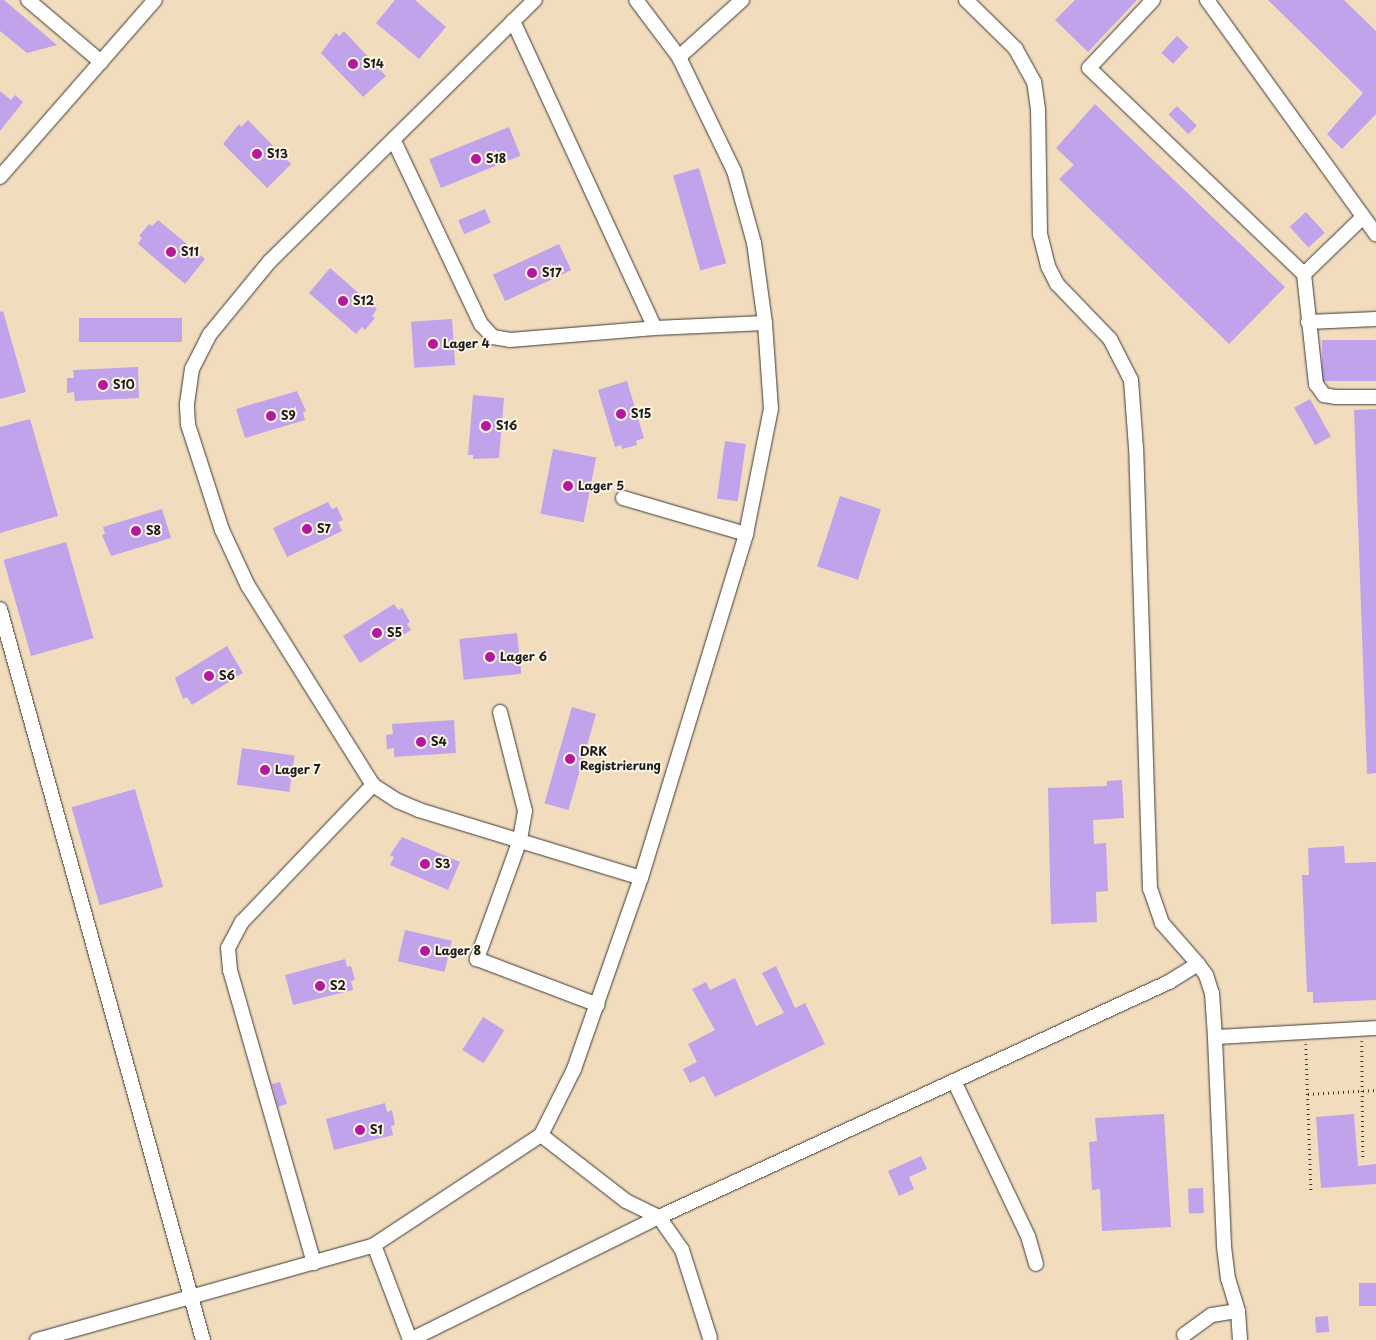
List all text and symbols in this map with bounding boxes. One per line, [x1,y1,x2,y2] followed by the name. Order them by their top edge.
[363,57,384,71] place label: S14
[347,58,359,70] marker: S14
[267,147,288,161] place label: S13
[251,148,263,160] marker: S13
[486,152,506,166] place label: S18
[470,153,482,165] marker: S18
[181,245,199,259] place label: S11
[165,246,177,258] marker: S11
[542,266,562,280] place label: S17
[526,267,538,279] marker: S17
[353,294,374,308] place label: S12
[337,295,349,307] marker: S12
[443,337,490,351] place label: Lager 4
[427,338,439,350] marker: Lager 4
[113,378,135,392] place label: S10
[97,379,109,391] marker: S10
[631,407,651,421] place label: S15
[615,408,627,420] marker: S15
[281,409,296,423] place label: S9
[265,410,277,422] marker: S9
[496,419,517,433] place label: S16
[480,420,492,432] marker: S16
[578,479,625,493] place label: Lager 5
[562,480,574,492] marker: Lager 5
[317,522,331,536] place label: S7
[301,523,313,535] marker: S7
[146,524,161,538] place label: S8
[130,525,142,537] marker: S8
[387,626,402,640] place label: S5
[371,627,383,639] marker: S5
[500,650,547,664] place label: Lager 6
[484,651,496,663] marker: Lager 6
[219,669,235,683] place label: S6
[203,670,215,682] marker: S6
[431,735,447,749] place label: S4
[415,736,427,748] marker: S4
[580,745,661,773] place label: DRK Registrierung
[564,753,576,765] marker: DRK Registrierung
[275,763,321,777] place label: Lager 7
[259,764,271,776] marker: Lager 7
[435,857,450,871] place label: S3
[419,858,431,870] marker: S3
[435,944,481,958] place label: Lager 8
[419,945,431,957] marker: Lager 8
[330,979,346,993] place label: S2
[314,980,326,992] marker: S2
[370,1123,383,1137] place label: S1
[354,1124,366,1136] marker: S1

